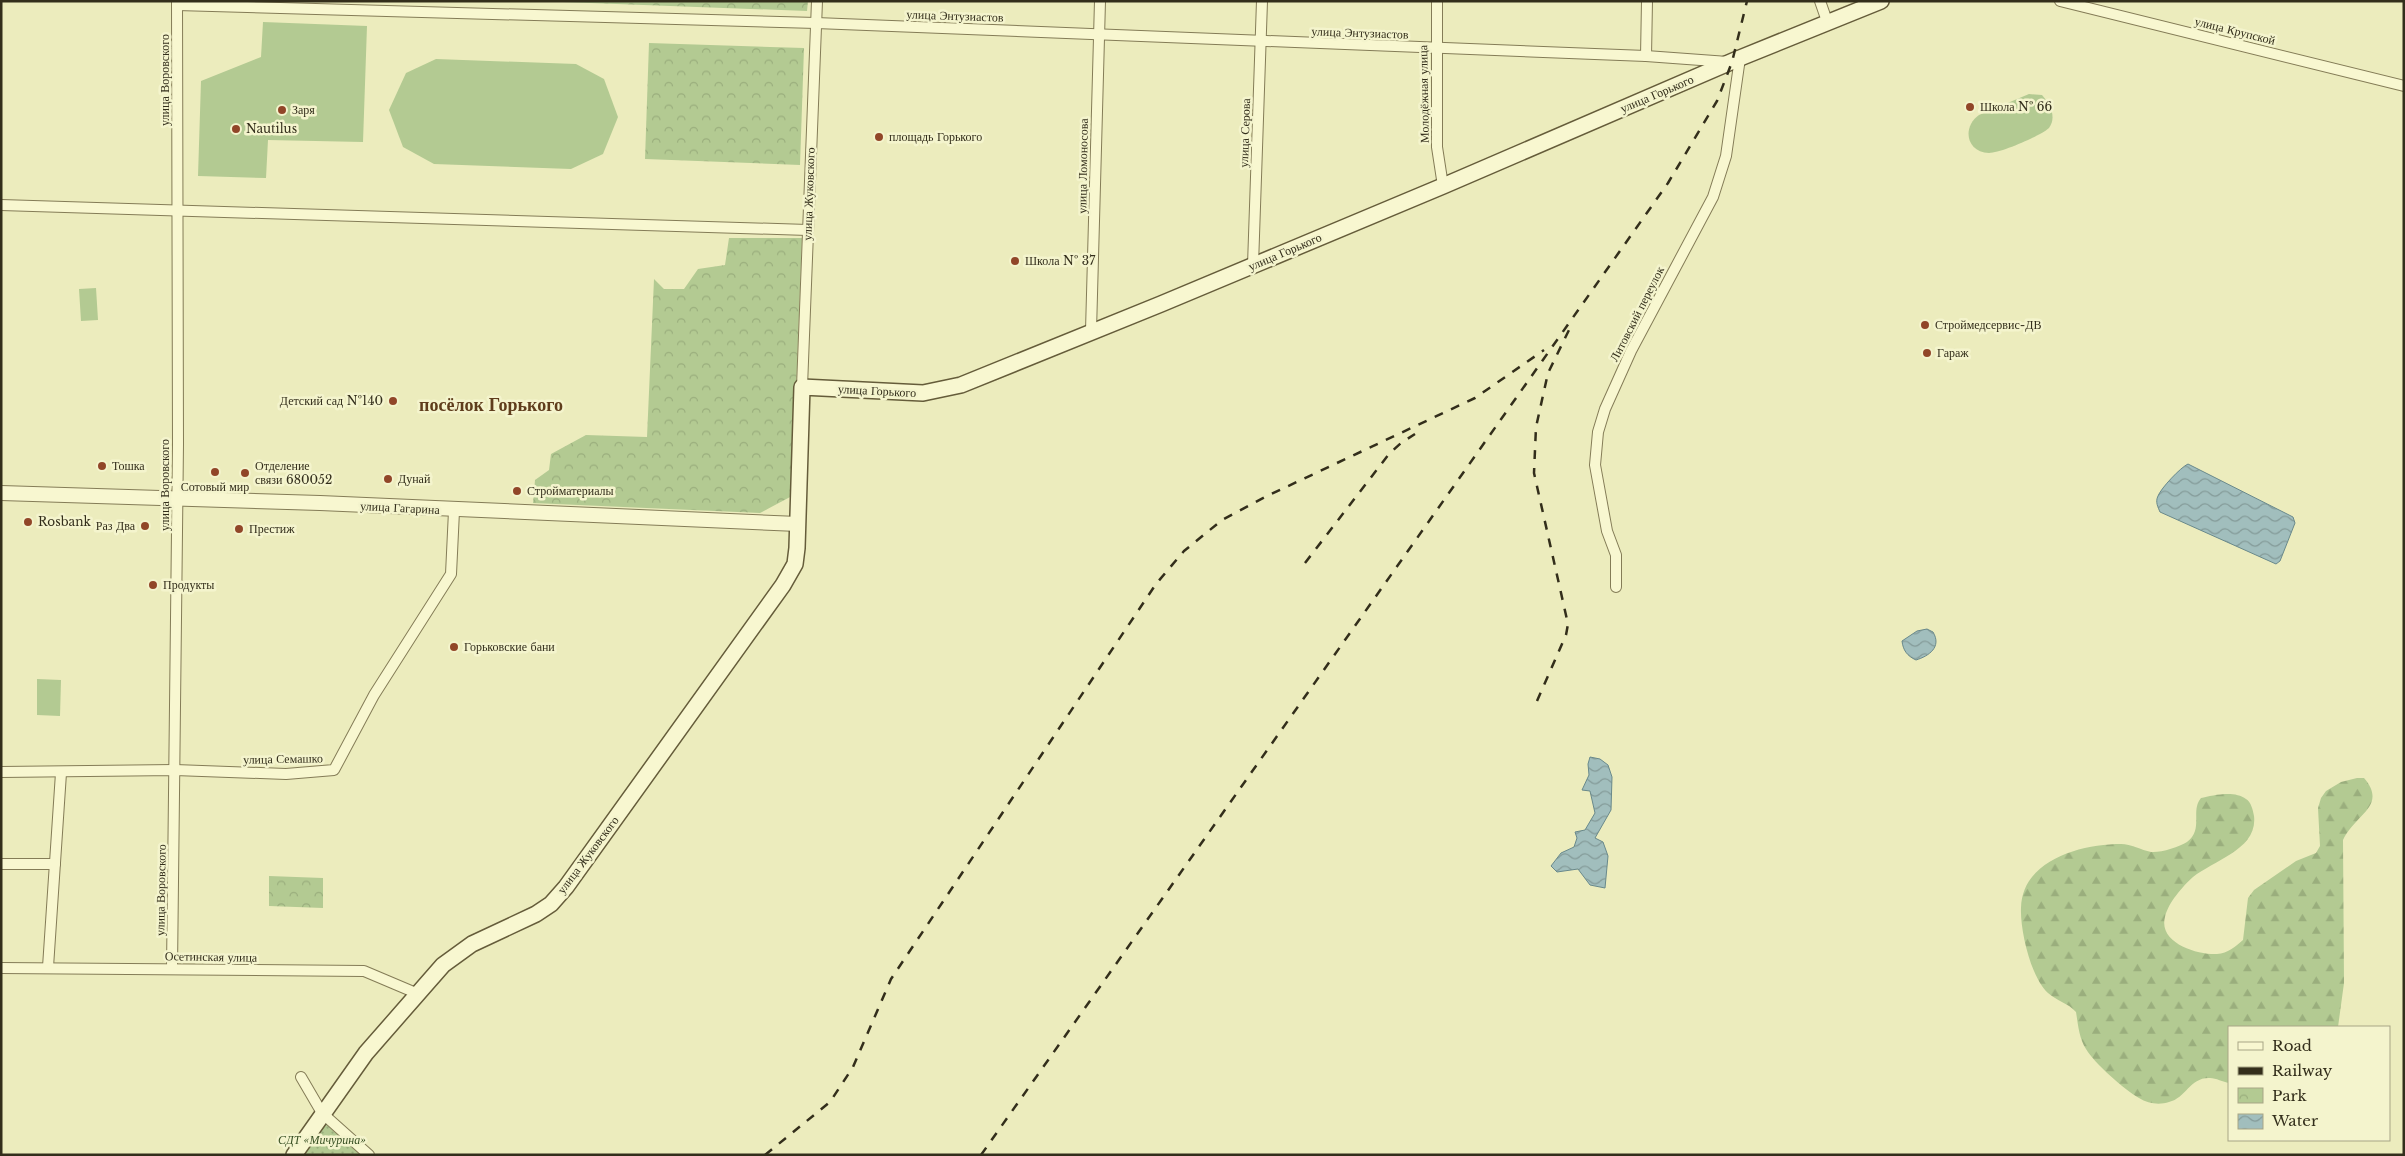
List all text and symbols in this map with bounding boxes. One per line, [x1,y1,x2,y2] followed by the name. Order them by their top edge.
[906,6,1004,25] street label: улица Энтузиастов
[2193,13,2277,48] street label: улица Крупской
[1311,23,1409,42] street label: улица Энтузиастов
[157,34,172,126] street label: улица Воровского
[1415,44,1432,143] street label: Молодёжная улица
[1618,71,1696,116] street label: улица Горького
[1236,97,1253,168] street label: улица Серова
[1980,99,2053,114] place label: Школа № 66
[1964,101,1976,113] marker: Школа № 66
[292,102,315,117] place label: Заря
[276,104,288,116] marker: Заря
[1074,118,1091,214] street label: улица Ломоносова
[246,121,297,136] place label: Nautilus
[230,123,242,135] marker: Nautilus
[889,129,982,144] place label: площадь Горького
[873,131,885,143] marker: площадь Горького
[799,147,818,241] street label: улица Жуковского
[1246,229,1324,274] street label: улица Горького
[1025,253,1096,268] place label: Школа № 37
[1009,255,1021,267] marker: Школа № 37
[1606,264,1667,364] street label: Литовский переулок
[1935,317,2041,332] place label: Строймедсервис-ДВ
[1919,319,1931,331] marker: Строймедсервис-ДВ
[1937,345,1969,360] place label: Гараж
[1921,347,1933,359] marker: Гараж
[838,381,917,400] street label: улица Горького
[280,393,383,408] place label: Детский сад №140
[419,394,563,416] district label: посёлок Горького
[387,395,399,407] marker: Детский сад №140
[157,439,172,531] street label: улица Воровского
[112,458,145,473] place label: Тошка
[255,458,332,487] place label: Отделение связи 680052
[96,460,108,472] marker: Тошка
[209,466,221,478] marker: Сотовый мир
[239,467,251,479] marker: Отделение связи 680052
[398,471,431,486] place label: Дунай
[382,473,394,485] marker: Дунай
[181,479,249,494] place label: Сотовый мир
[527,483,614,498] place label: Стройматериалы
[511,485,523,497] marker: Стройматериалы
[360,498,441,517] street label: улица Гагарина
[38,514,91,529] place label: Rosbank
[22,516,34,528] marker: Rosbank
[96,518,136,533] place label: Раз Два
[139,520,151,532] marker: Раз Два
[249,521,295,536] place label: Престиж
[233,523,245,535] marker: Престиж
[163,577,214,592] place label: Продукты
[147,579,159,591] marker: Продукты
[464,639,555,654] place label: Горьковские бани
[448,641,460,653] marker: Горьковские бани
[243,750,323,767] street label: улица Семашко
[554,813,622,896] street label: улица Жуковского
[152,844,169,936] street label: улица Воровского
[165,948,258,965] street label: Осетинская улица
[2228,1026,2390,1141] legend
[2272,1036,2312,1055] text: Road
[2272,1061,2333,1080] text: Railway
[2272,1086,2308,1105] text: Park
[2271,1111,2319,1130] text: Water
[278,1132,366,1147] park label: СДТ «Мичурина»

